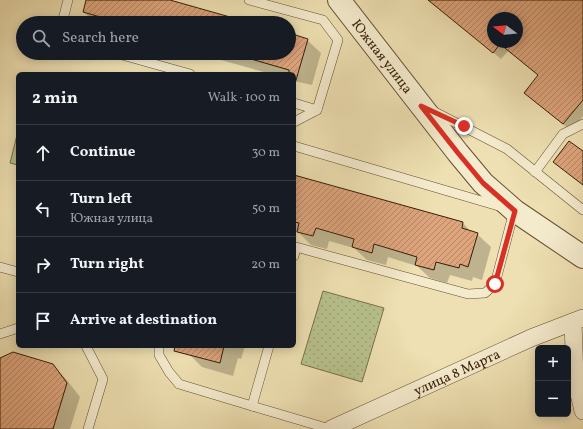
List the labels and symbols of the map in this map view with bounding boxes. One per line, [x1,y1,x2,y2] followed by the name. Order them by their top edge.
[487,12,523,48] north arrow
[346,16,416,98] street label: Южная улица
[455,117,473,135] route end
[486,275,504,293] route start
[411,345,504,401] street label: улица 8 Марта

